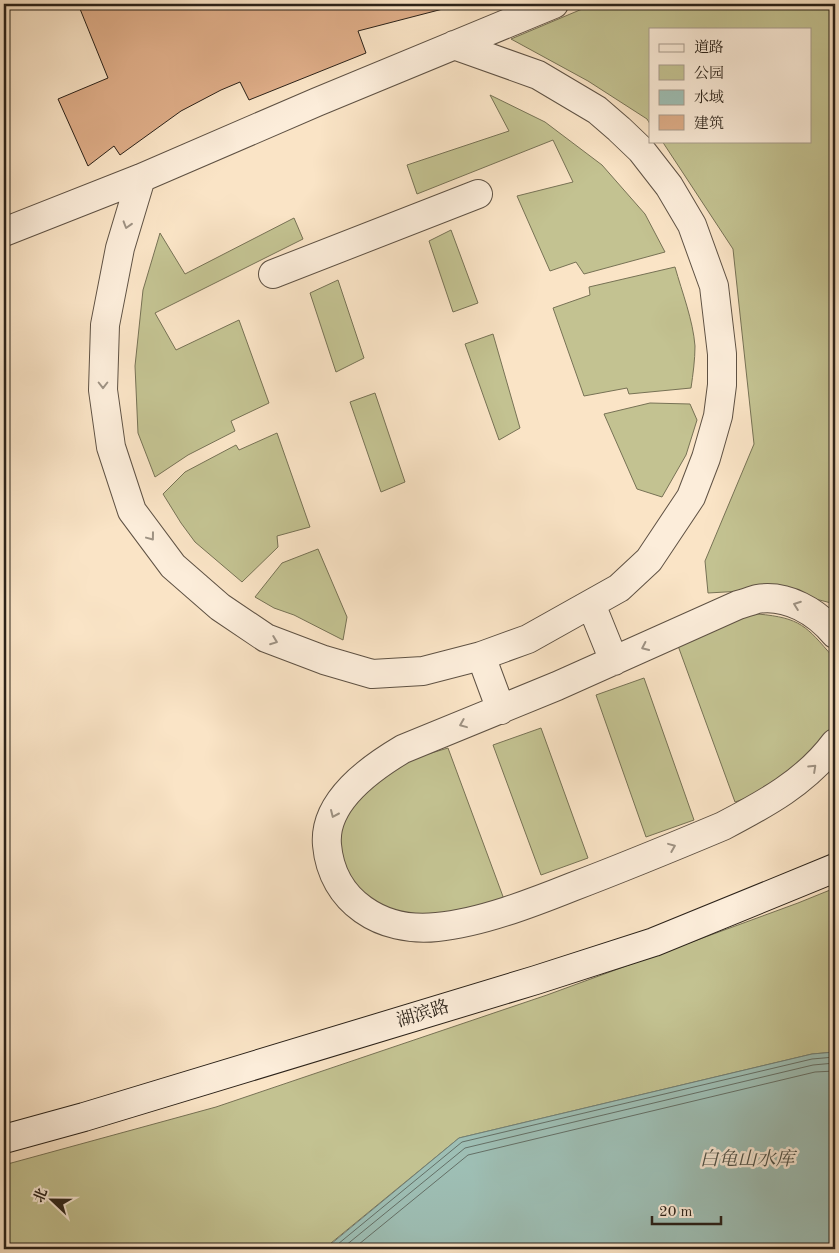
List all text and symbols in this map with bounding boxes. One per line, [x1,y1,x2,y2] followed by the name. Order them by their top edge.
[649,28,812,142] legend
[694,39,724,56] text: 道路
[694,65,724,82] text: 公园
[694,89,724,106] text: 水域
[694,115,724,132] text: 建筑
[122,220,132,229] one-way arrow
[98,382,108,389] one-way arrow
[145,531,154,541] one-way arrow
[793,601,802,611] one-way arrow
[269,635,278,645] one-way arrow
[641,641,650,651] one-way arrow
[460,718,468,728] one-way arrow
[807,765,816,774] one-way arrow
[329,809,340,818] one-way arrow
[667,843,676,853] one-way arrow
[394,996,451,1031] street label: 湖滨路
[699,1148,797,1170] water label: 白龟山水库
[28,1176,78,1226] north arrow
[31,1186,50,1205] text: 北
[652,1193,720,1225] scale bar
[659,1205,693,1220] text: 20 m

